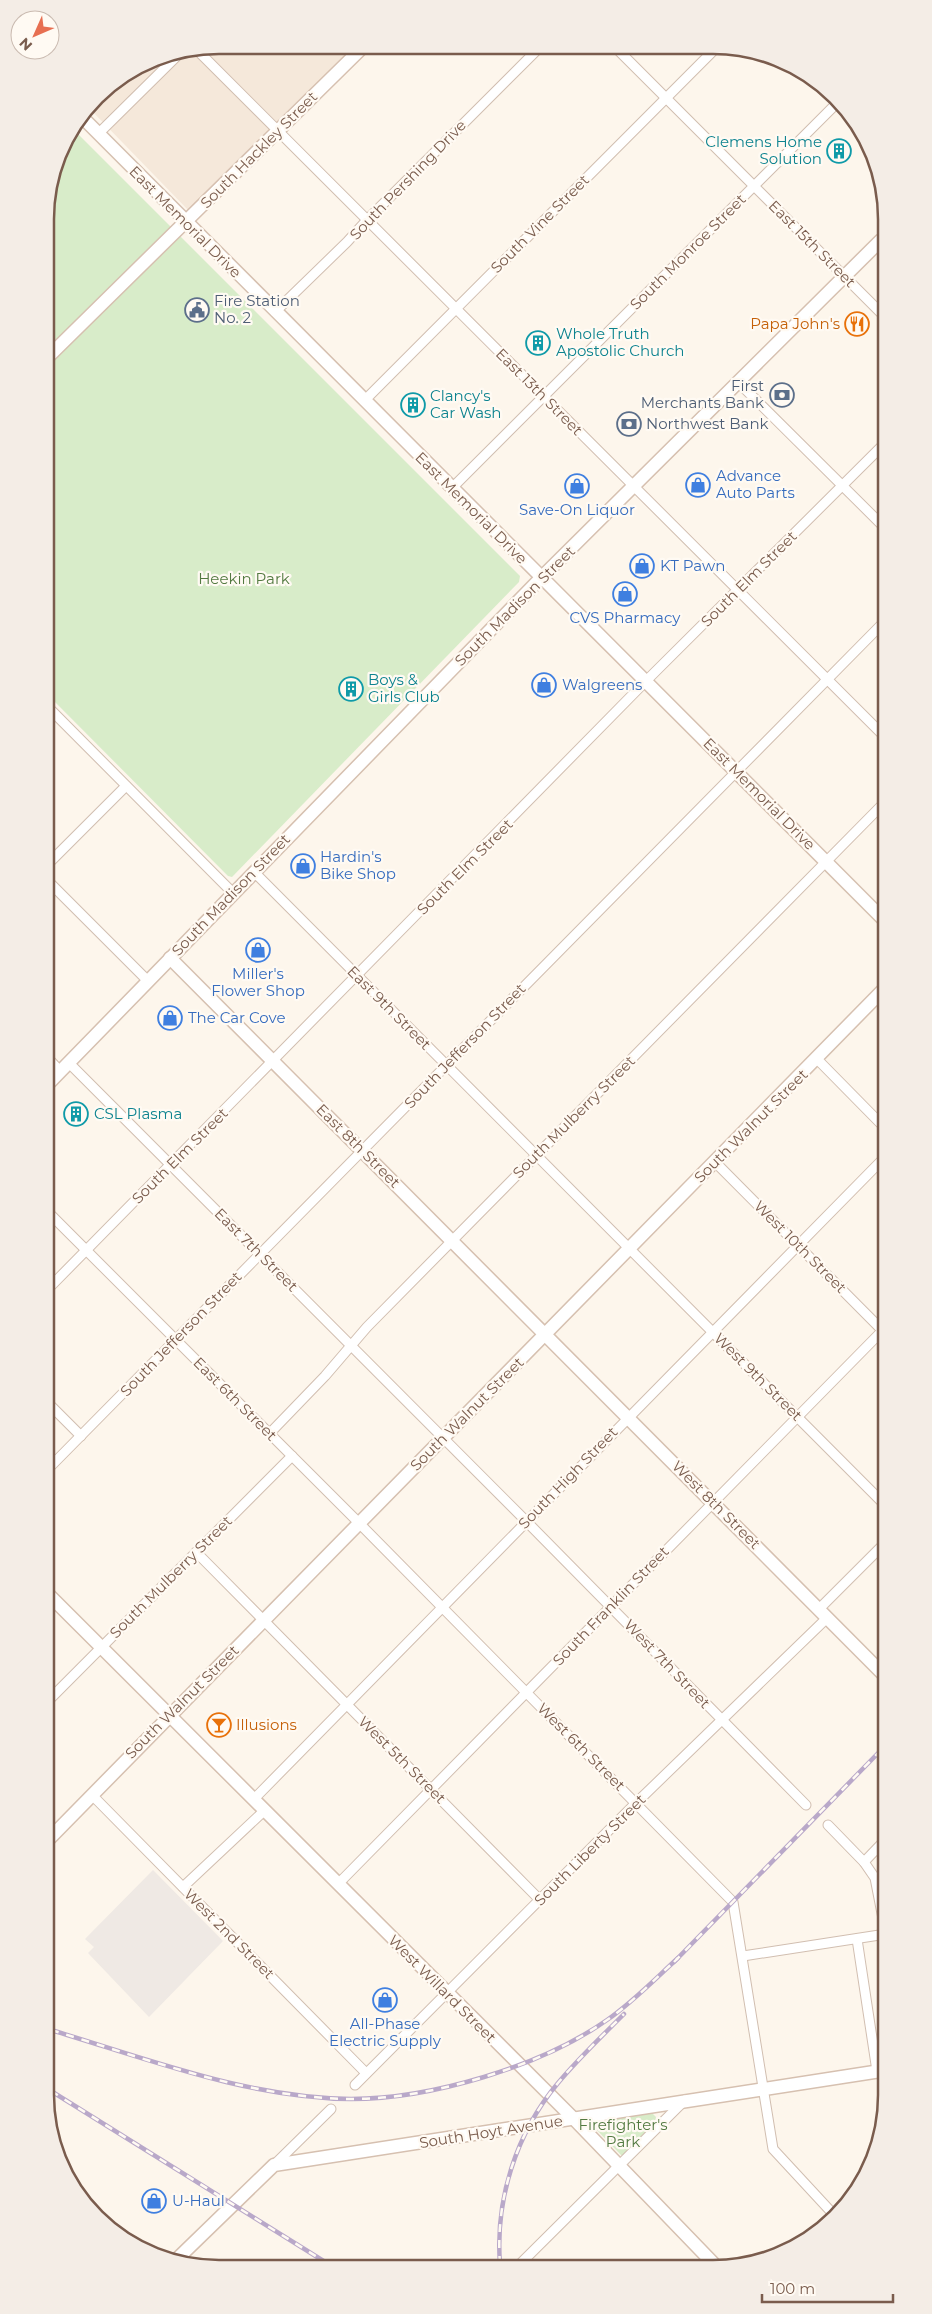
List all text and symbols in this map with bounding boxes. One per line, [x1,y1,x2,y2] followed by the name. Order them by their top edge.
[10,10,60,60] north arrow
[15,34,36,55] text: N
[196,87,321,212] street label: South Hackley Street
[345,116,470,244] street label: South Pershing Drive
[705,132,822,168] place label: Clemens Home Solution
[826,138,852,164] building icon: Clemens Home Solution
[125,162,245,282] street label: East Memorial Drive
[486,170,593,277] street label: South Vine Street
[626,190,750,314] street label: South Monroe Street
[765,196,860,291] street label: East 15th Street
[214,291,300,327] place label: Fire Station No. 2
[184,297,210,323] public building icon: Fire Station No. 2
[844,311,870,337] restaurant icon: Papa John's
[750,314,840,333] place label: Papa John's
[556,324,684,360] place label: Whole Truth Apostolic Church
[525,330,551,356] building icon: Whole Truth Apostolic Church
[492,344,587,439] street label: East 13th Street
[641,376,764,412] place label: First Merchants Bank
[769,382,795,408] bank icon: First Merchants Bank
[430,386,501,422] place label: Clancy's Car Wash
[400,392,426,418] building icon: Clancy's Car Wash
[616,411,642,437] bank icon: Northwest Bank
[646,414,769,433] place label: Northwest Bank
[411,448,531,568] street label: East Memorial Drive
[716,466,795,502] place label: Advance Auto Parts
[685,472,711,498] shop icon: Advance Auto Parts
[564,473,590,499] shop icon: Save-On Liquor
[519,500,635,519] place label: Save-On Liquor
[697,527,801,631] street label: South Elm Street
[451,542,579,670] street label: South Madison Street
[629,553,655,579] shop icon: KT Pawn
[660,556,725,575] place label: KT Pawn
[198,569,290,588] park label: Heekin Park
[612,581,638,607] shop icon: CVS Pharmacy
[570,608,681,627] place label: CVS Pharmacy
[368,670,440,706] place label: Boys & Girls Club
[531,672,557,698] shop icon: Walgreens
[562,675,642,694] place label: Walgreens
[338,676,364,702] building icon: Boys & Girls Club
[699,734,819,854] street label: East Memorial Drive
[413,815,517,919] street label: South Elm Street
[167,830,294,960] street label: South Madison Street
[320,847,396,883] place label: Hardin's Bike Shop
[290,853,316,879] shop icon: Hardin's Bike Shop
[245,937,271,963] shop icon: Miller's Flower Shop
[343,962,435,1054] street label: East 9th Street
[211,964,305,1000] place label: Miller's Flower Shop
[400,979,529,1112] street label: South Jefferson Street
[157,1005,183,1031] shop icon: The Car Cove
[188,1008,286,1027] place label: The Car Cove
[508,1051,639,1182] street label: South Mulberry Street
[690,1065,812,1187] street label: South Walnut Street
[312,1100,404,1192] street label: East 8th Street
[63,1101,89,1127] building icon: CSL Plasma
[94,1104,182,1123] place label: CSL Plasma
[128,1104,232,1208] street label: South Elm Street
[750,1196,851,1297] street label: West 10th Street
[211,1204,302,1295] street label: East 7th Street
[116,1267,245,1400] street label: South Jefferson Street
[710,1329,806,1425] street label: West 9th Street
[189,1353,281,1445] street label: East 6th Street
[406,1353,528,1475] street label: South Walnut Street
[514,1423,621,1533] street label: South High Street
[668,1456,765,1553] street label: West 8th Street
[105,1511,236,1642] street label: South Mulberry Street
[549,1542,673,1669] street label: South Franklin Street
[620,1615,715,1712] street label: West 7th Street
[121,1641,243,1763] street label: South Walnut Street
[533,1699,629,1795] street label: West 6th Street
[206,1712,232,1738] bar icon: Illusions
[355,1712,450,1807] street label: West 5th Street
[236,1715,297,1734] place label: Illusions
[530,1790,649,1909] street label: South Liberty Street
[180,1884,279,1983] street label: West 2nd Street
[384,1931,500,2047] street label: West Willard Street
[372,1987,398,2013] shop icon: All-Phase Electric Supply
[329,2014,442,2050] place label: All-Phase Electric Supply
[418,2111,564,2152] street label: South Hoyt Avenue
[578,2115,668,2151] park label: Firefighter's Park
[141,2188,167,2214] shop icon: U-Haul
[172,2191,225,2210] place label: U-Haul
[762,2272,893,2304] scale bar
[770,2279,815,2298] text: 100 m

